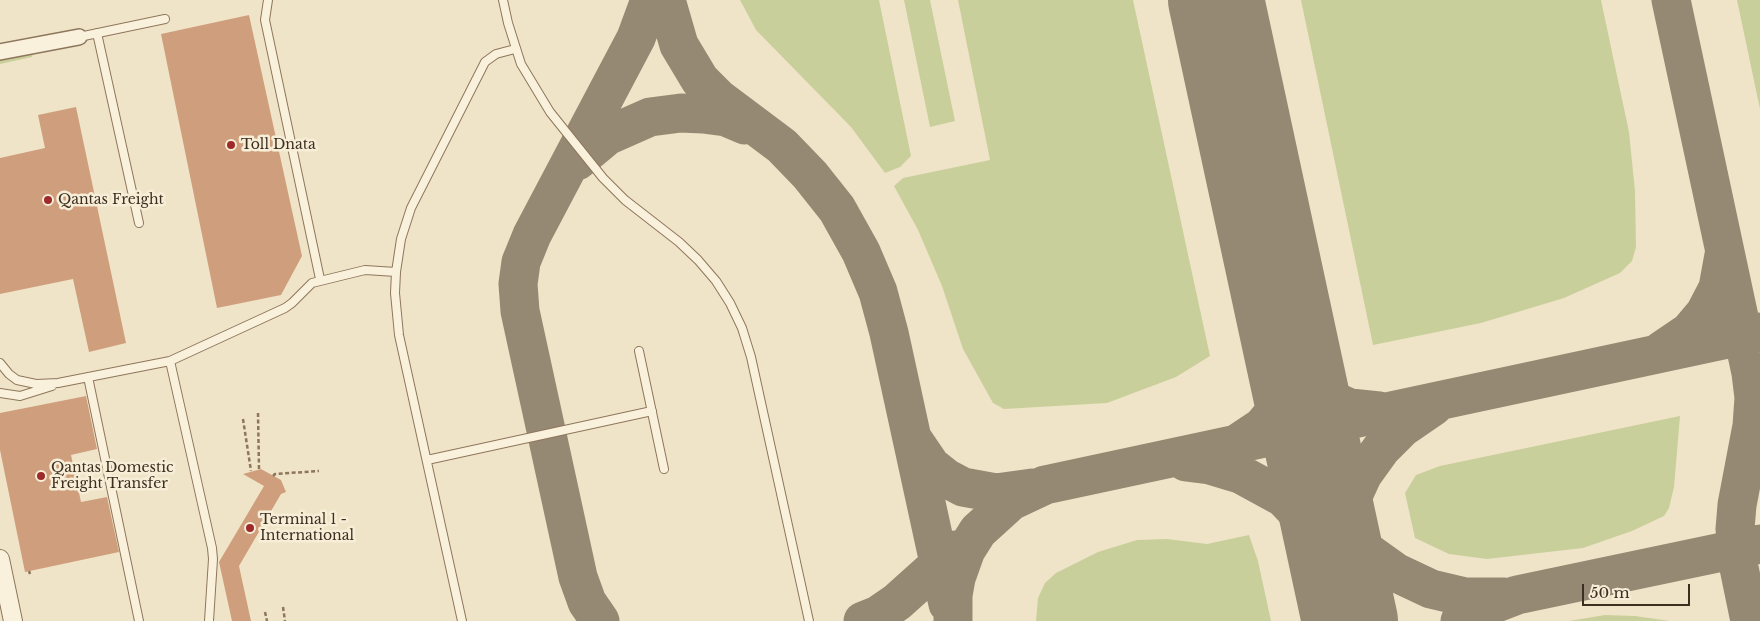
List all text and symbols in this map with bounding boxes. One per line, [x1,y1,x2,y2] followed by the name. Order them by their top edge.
[241,137,316,153] place label: Toll Dnata
[225,139,237,151] marker: Toll Dnata
[58,192,164,208] place label: Qantas Freight
[42,194,54,206] marker: Qantas Freight
[51,460,173,492] place label: Qantas Domestic Freight Transfer
[35,470,47,482] marker: Qantas Domestic Freight Transfer
[260,512,354,544] place label: Terminal 1 - International
[244,522,256,534] marker: Terminal 1 - International
[1585,574,1692,606] scale bar
[1590,583,1630,602] text: 50 m

